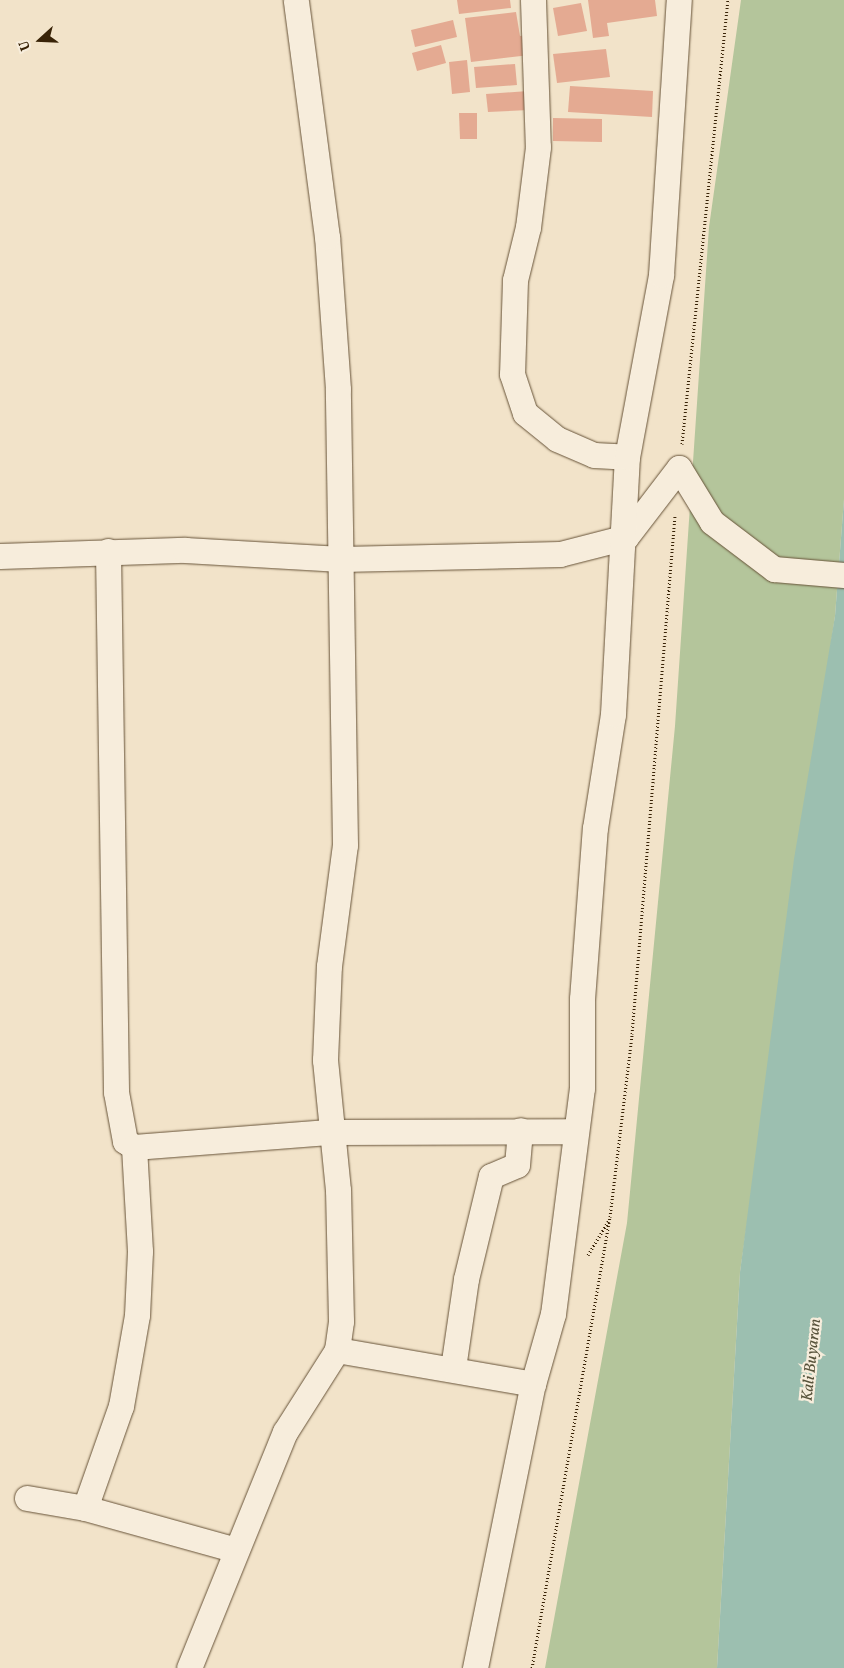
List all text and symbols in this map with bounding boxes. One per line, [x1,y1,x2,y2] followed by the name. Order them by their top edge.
[15,15,65,65] north arrow
[15,38,36,53] text: U
[798,1318,826,1402] water label: Kali Buyaran

